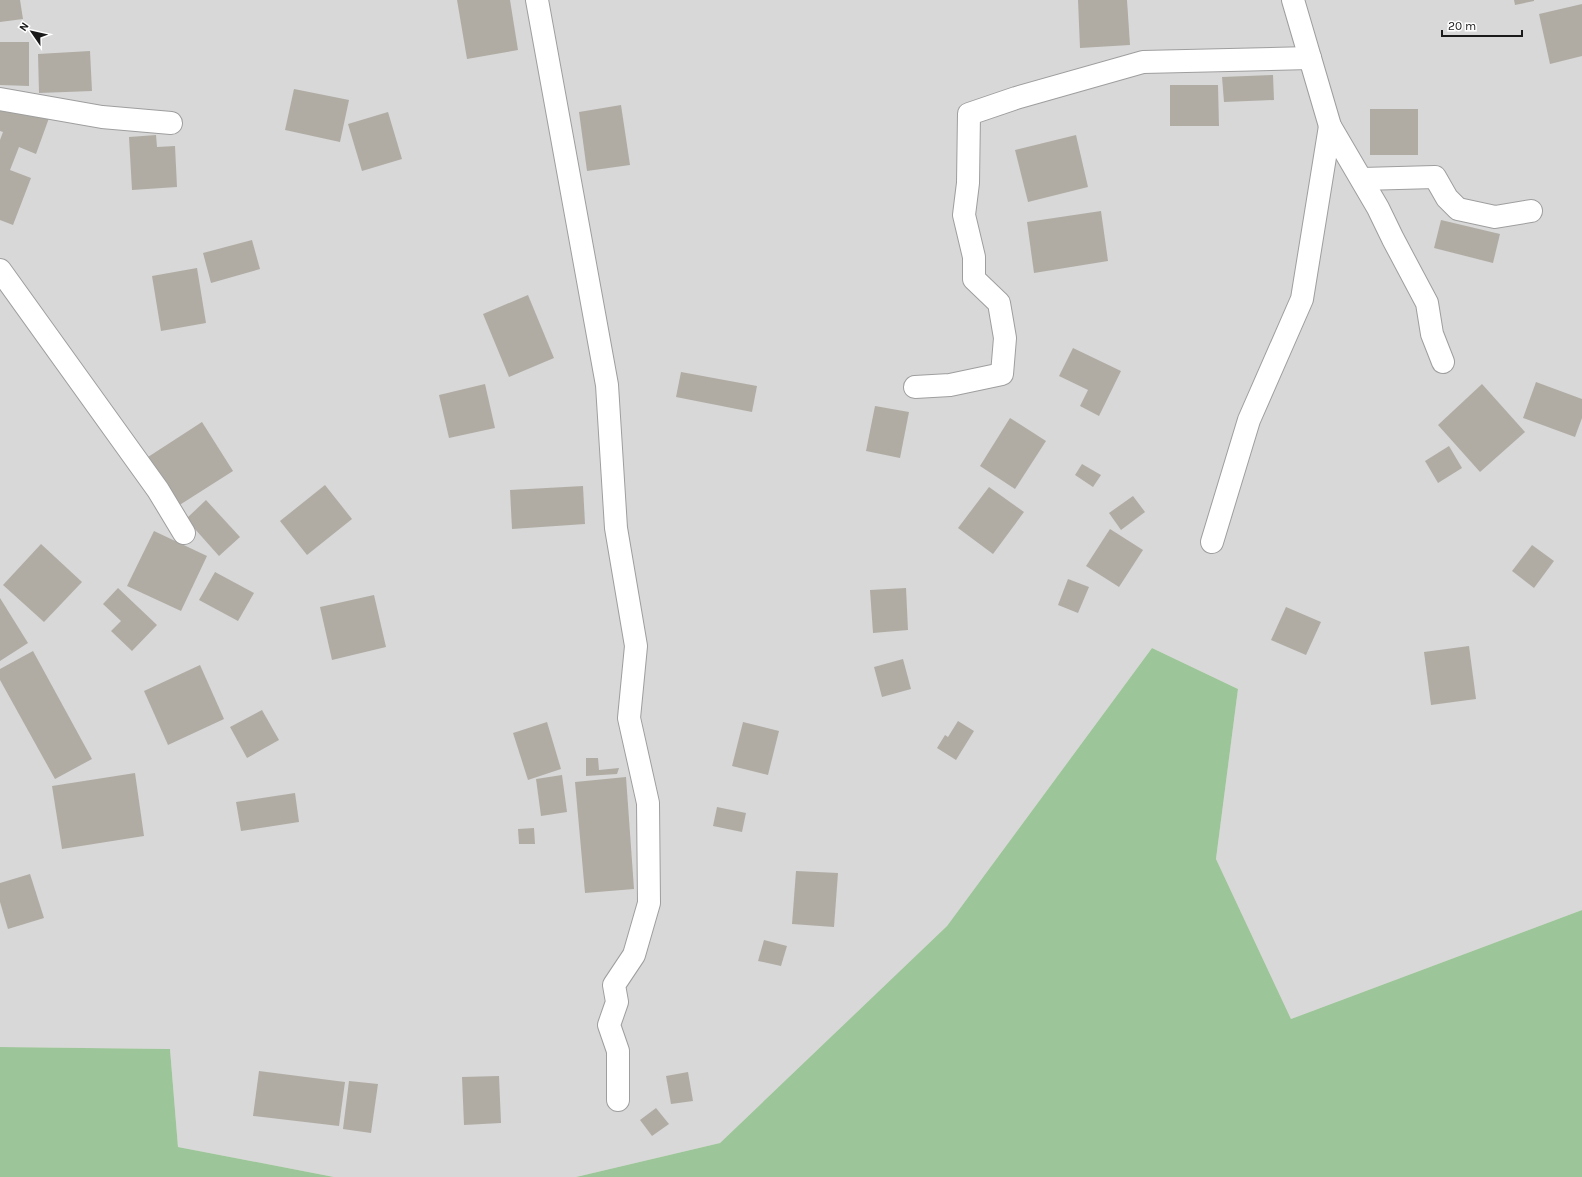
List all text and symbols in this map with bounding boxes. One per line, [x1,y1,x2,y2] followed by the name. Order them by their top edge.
[12,12,52,52] north arrow
[1442,12,1522,38] scale bar
[1448,19,1476,33] text: 20 m
[17,20,32,34] text: N

